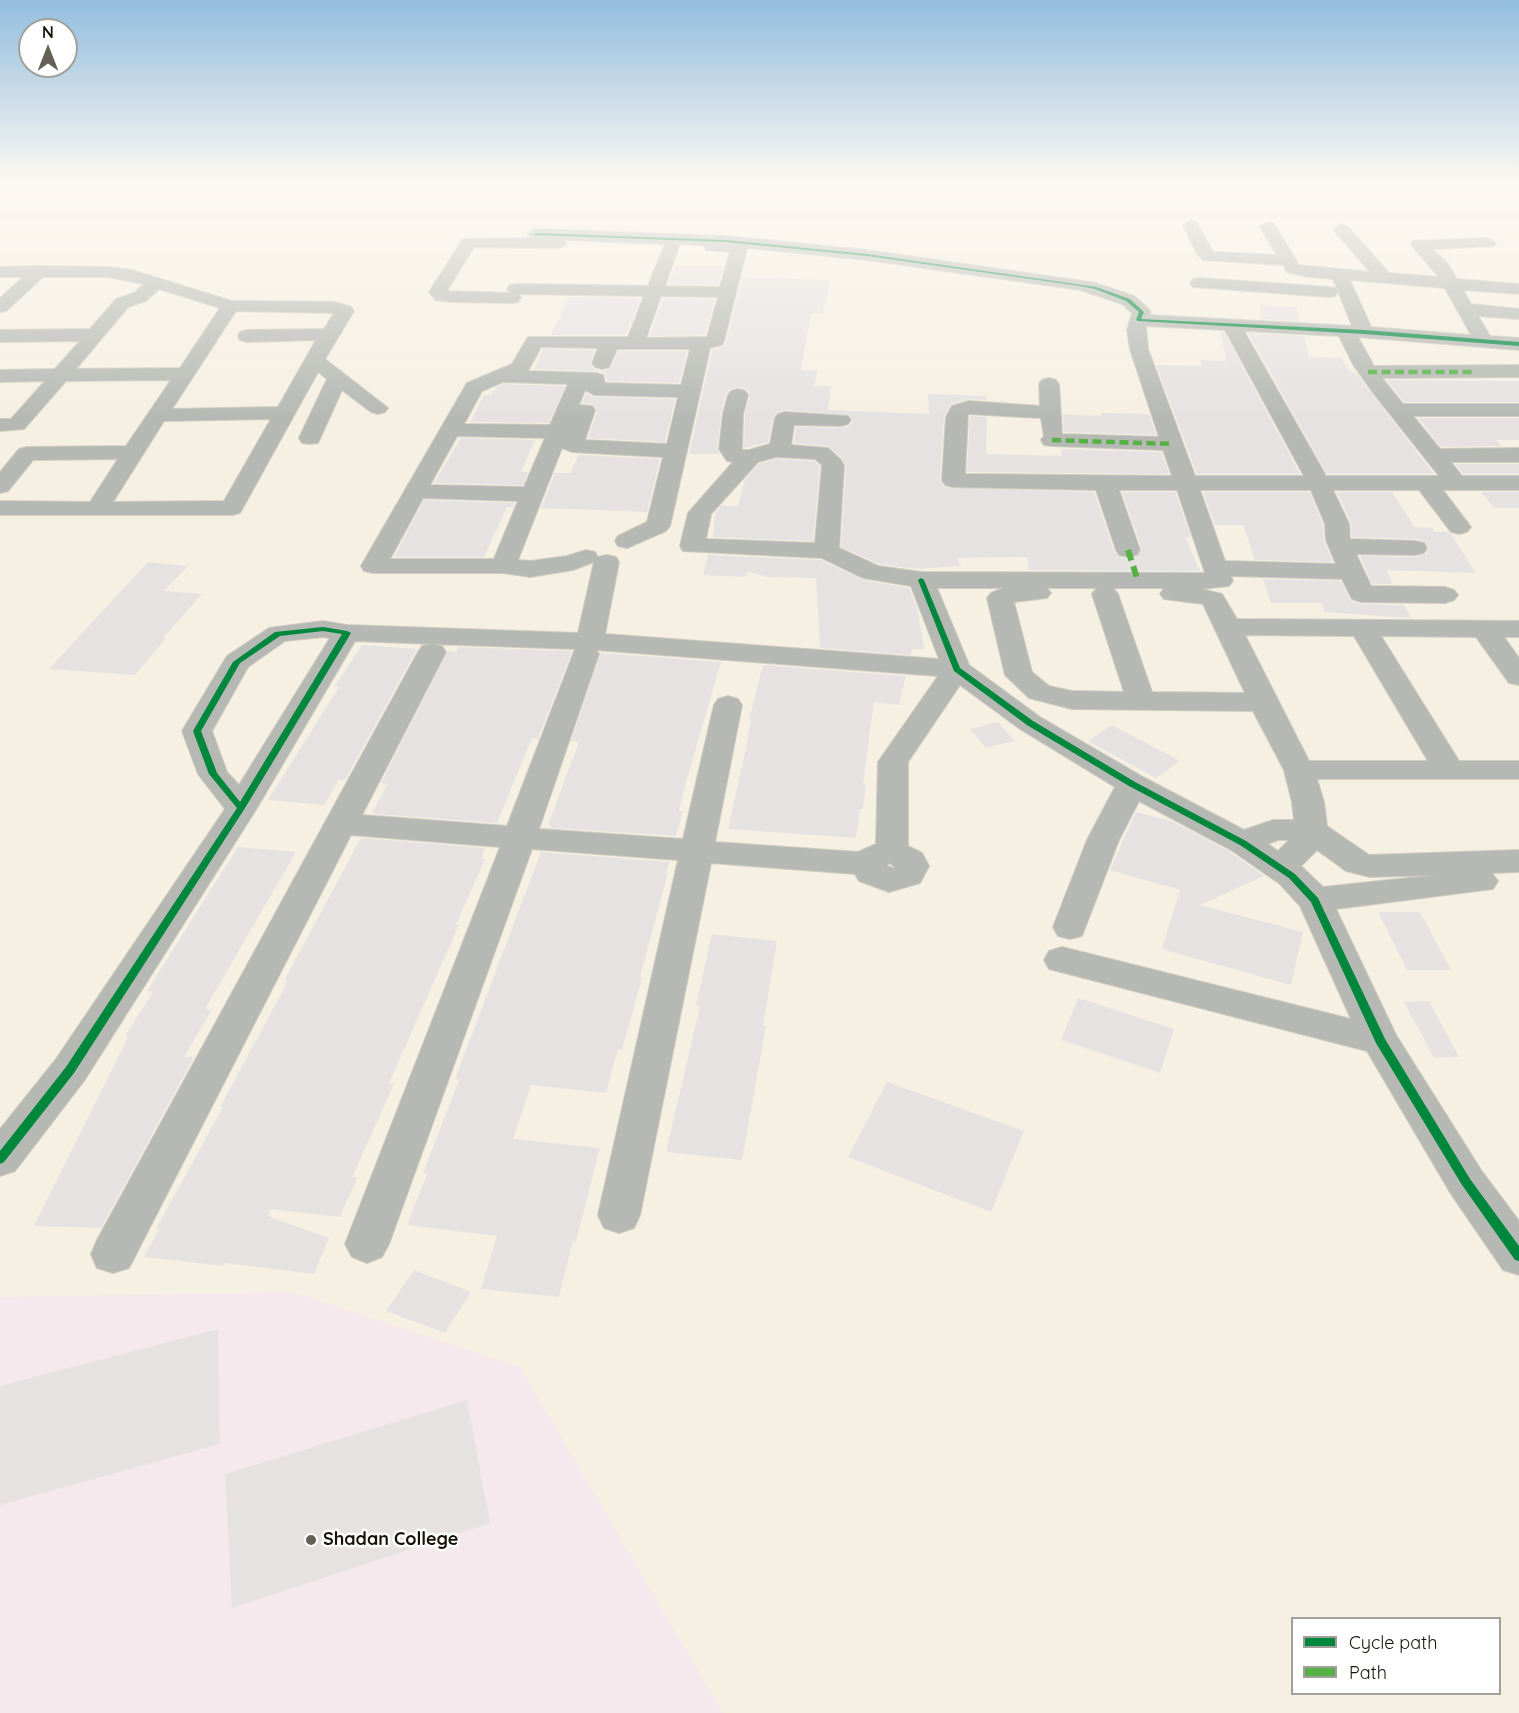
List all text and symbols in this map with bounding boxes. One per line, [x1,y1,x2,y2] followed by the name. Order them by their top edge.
[18,18,78,78] north arrow
[42,22,54,42] text: N
[323,1529,458,1551] place label: Shadan College
[304,1533,318,1547] marker: Shadan College
[1291,1617,1501,1695] legend
[1349,1631,1437,1654] text: Cycle path
[1349,1661,1387,1684] text: Path

